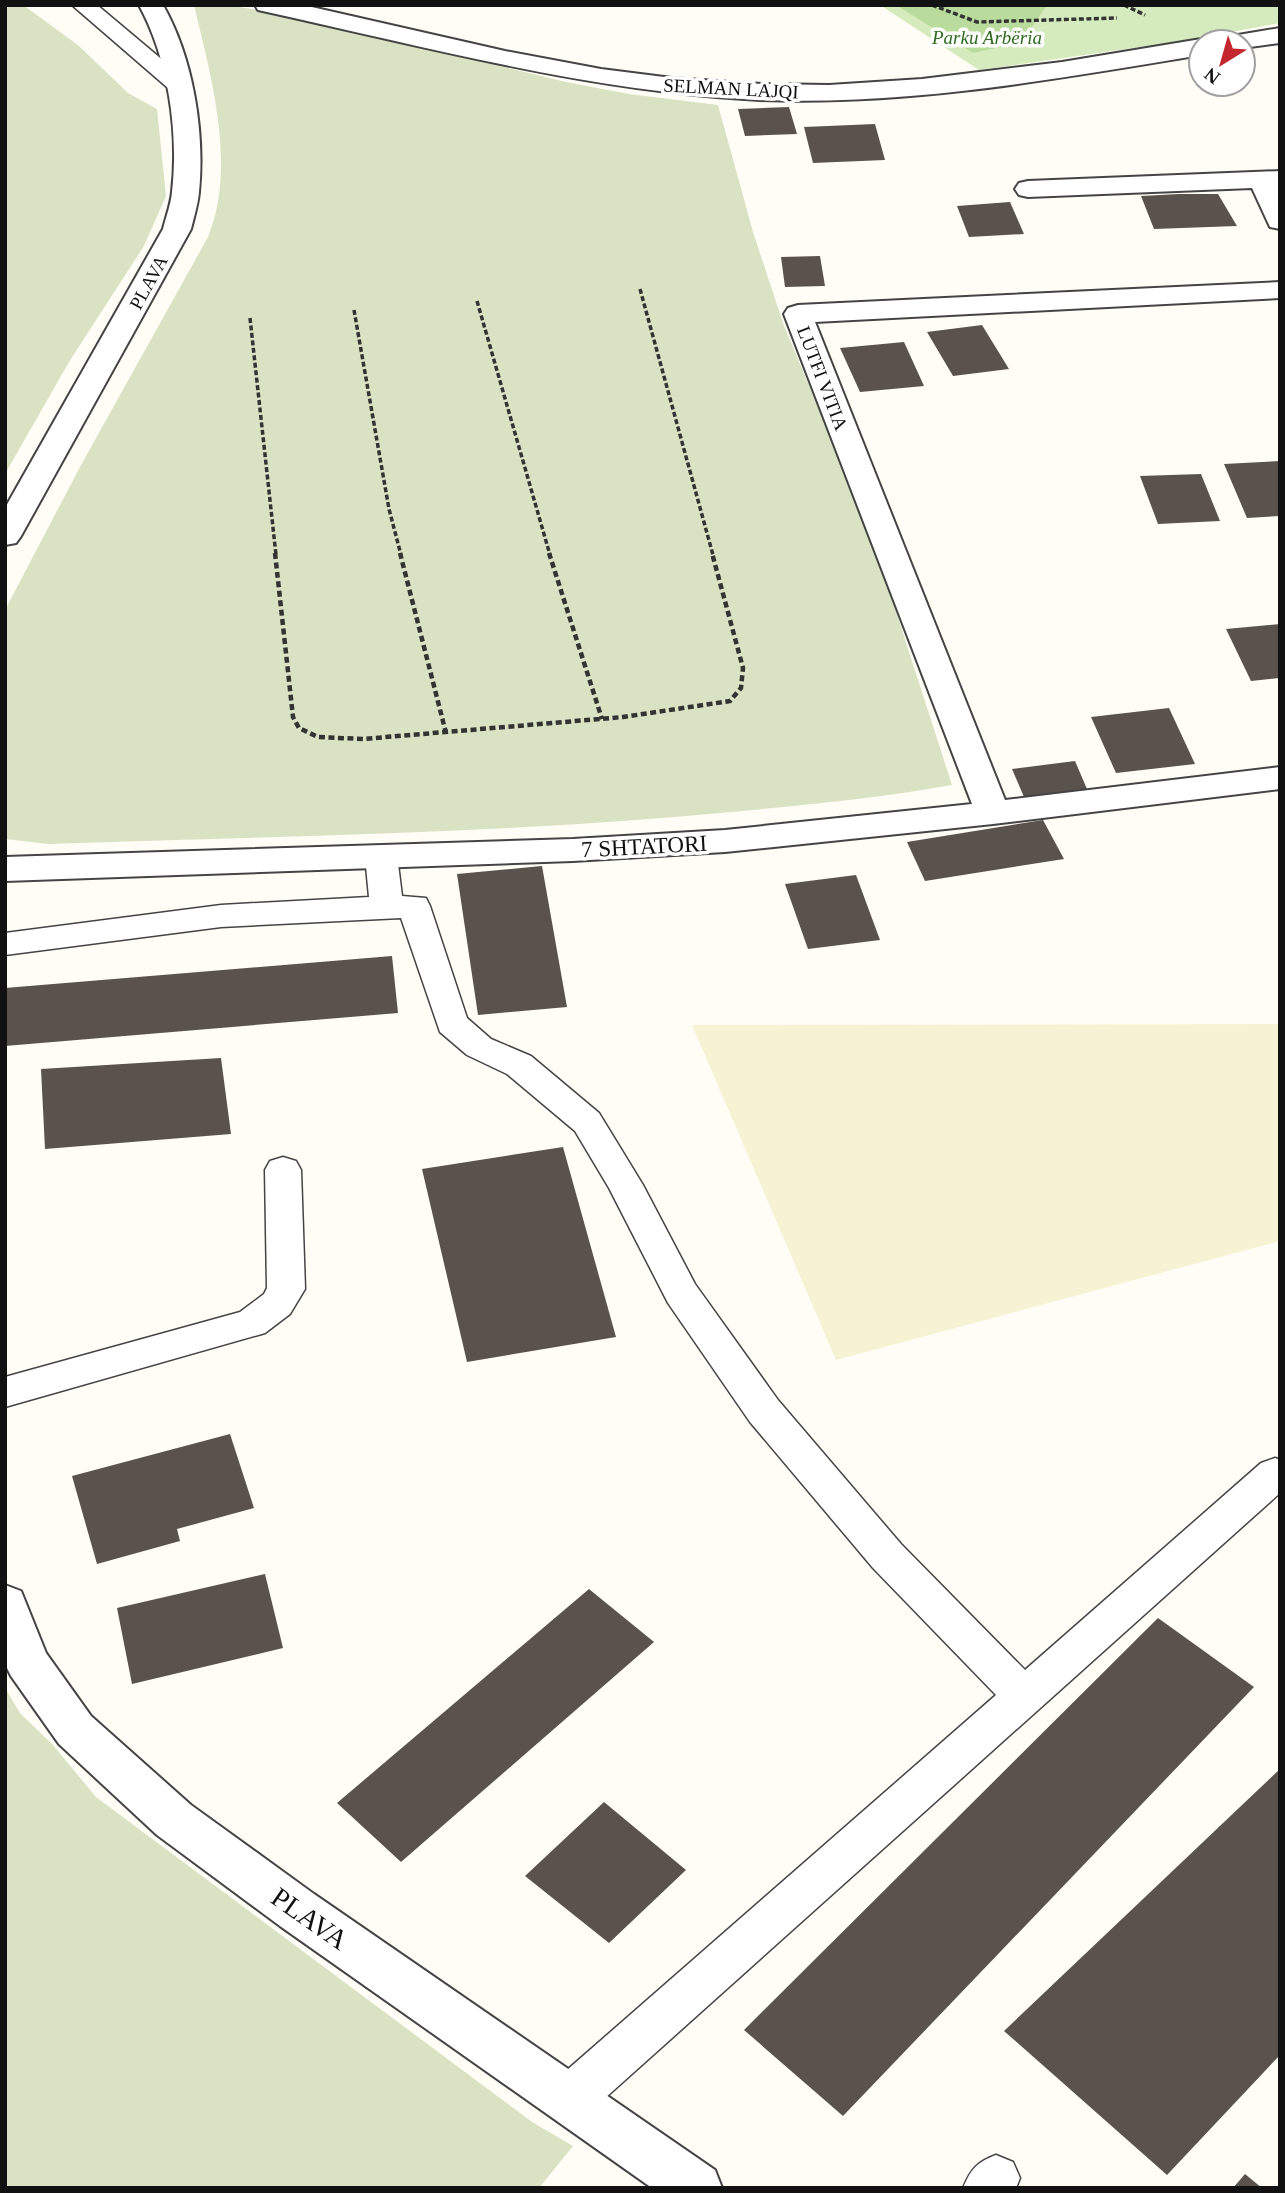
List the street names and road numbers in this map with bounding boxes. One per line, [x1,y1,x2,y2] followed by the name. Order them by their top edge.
[663,74,799,103] street label: SELMAN LAJQI
[125,251,172,313] street label: PLAVA
[793,323,852,434] street label: LUTFI VITIA
[580,831,708,862] street label: 7 SHTATORI
[266,1881,355,1956] street label: PLAVA

